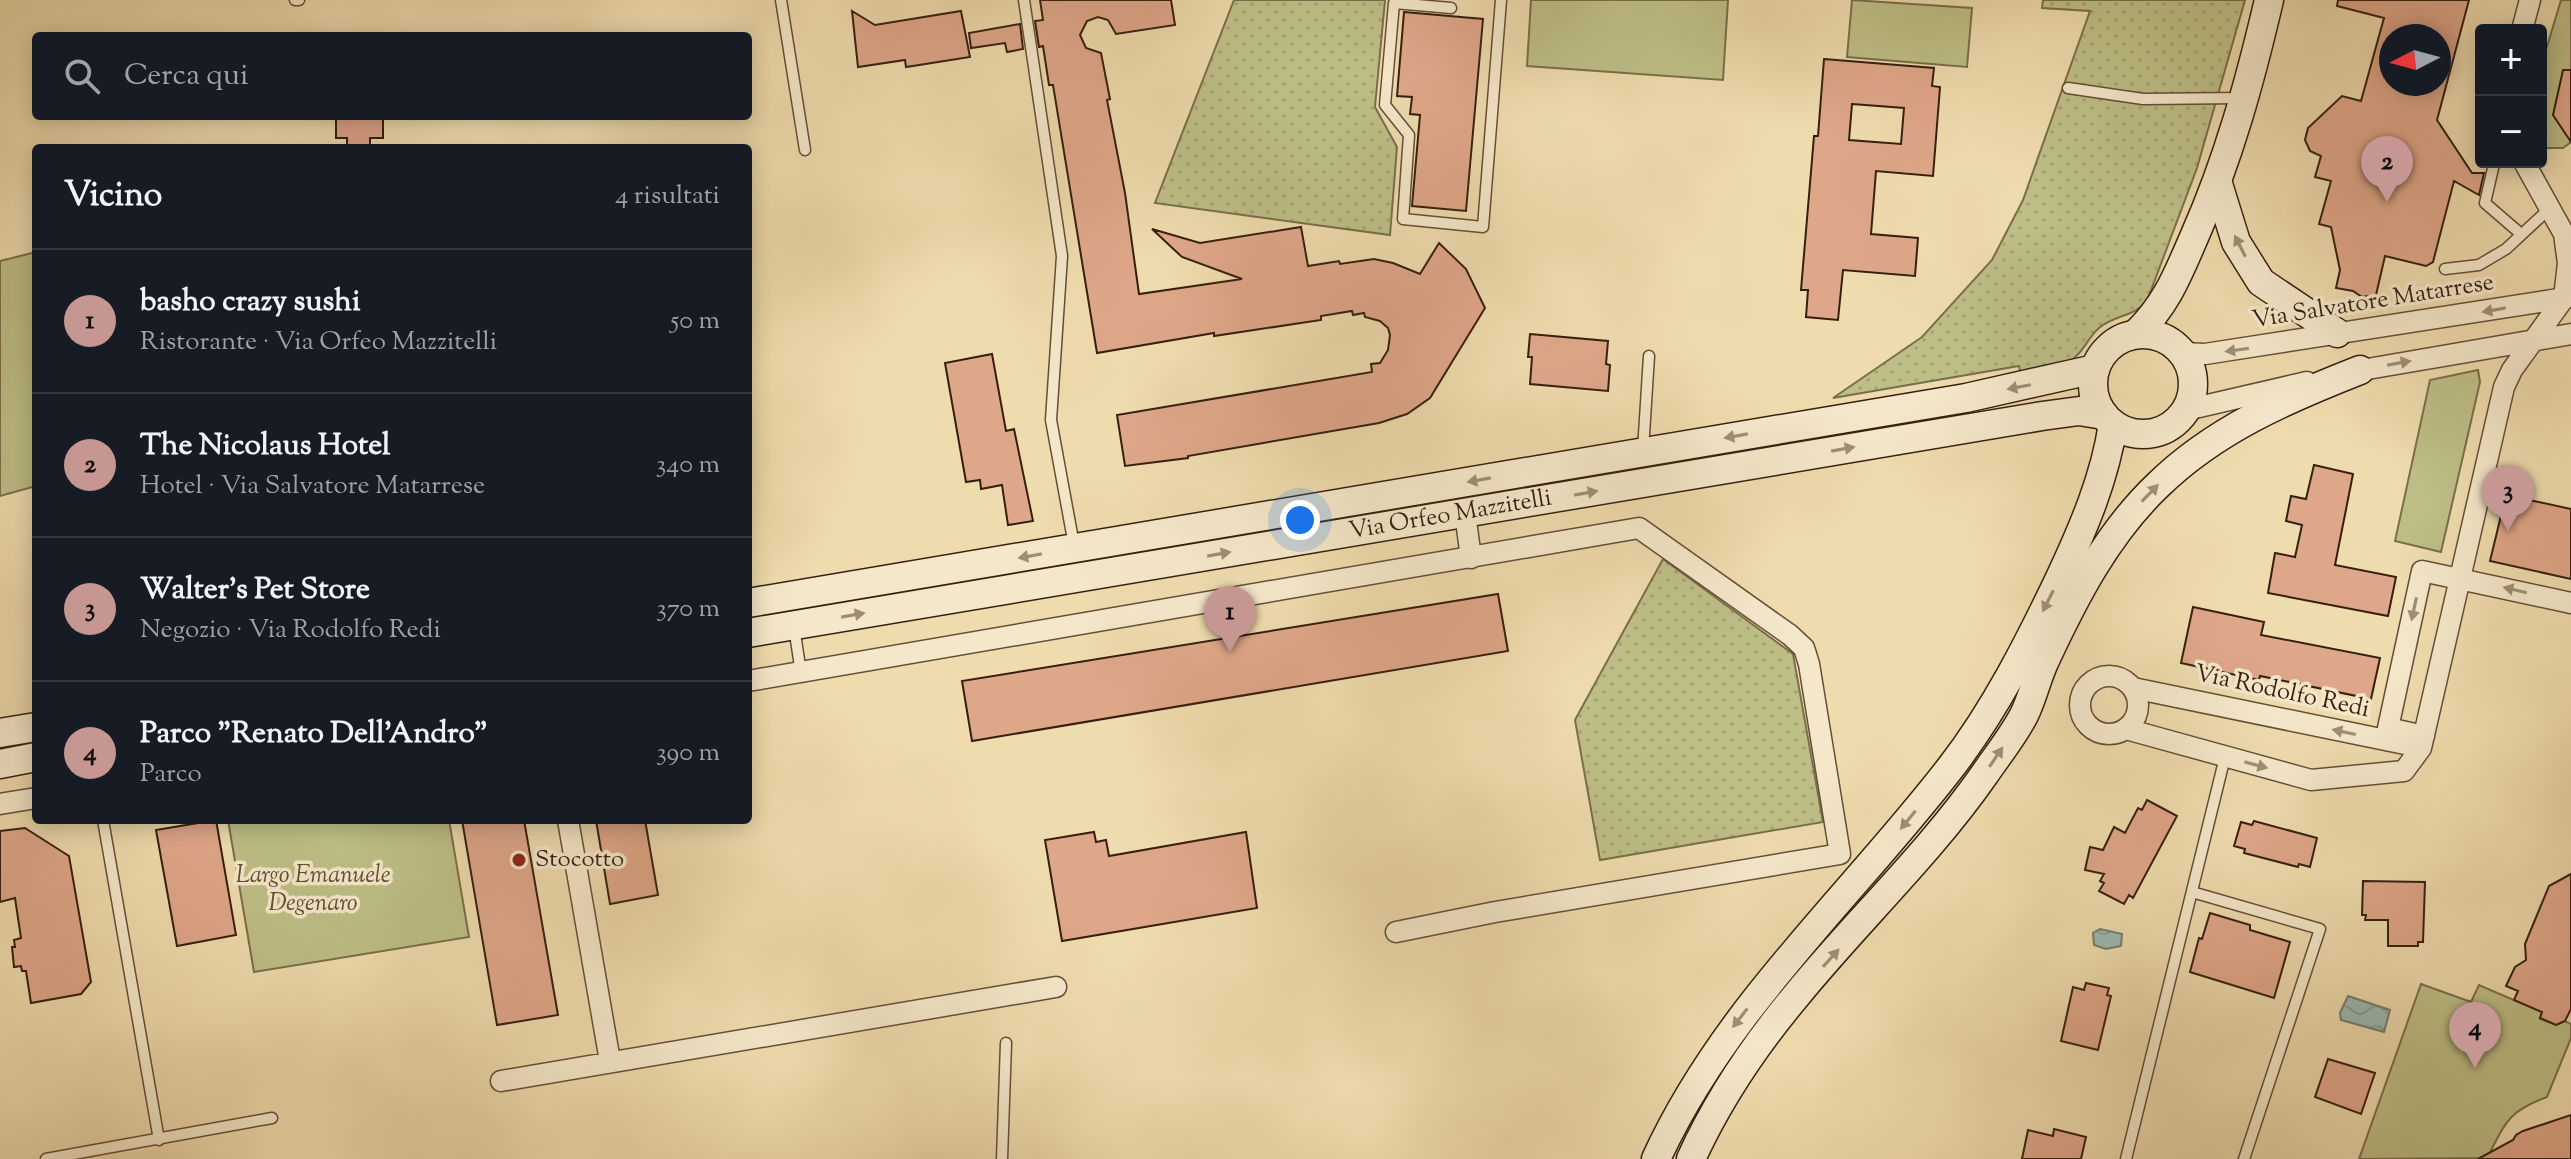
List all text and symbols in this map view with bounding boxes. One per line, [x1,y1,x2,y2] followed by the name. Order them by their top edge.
[2379,24,2451,96] north arrow
[2475,24,2547,168] map controls
[2475,24,2547,96] button: +
[32,32,752,120] search box
[60,54,104,98] icon: search
[124,55,249,98] text: Cerca qui
[2475,96,2547,168] button: −
[2361,136,2413,202] pin: 2
[64,172,162,221] text: Vicino
[615,178,720,215] text: 4 risultati
[2233,234,2246,257] one-way arrow
[2250,266,2496,338] street label: Via Salvatore Matarrese
[140,281,360,324] text: basho crazy sushi
[86,303,94,340] text: 1
[670,303,720,340] text: 50 m
[2481,304,2506,316] one-way arrow
[140,324,497,361] text: Ristorante · Via Orfeo Mazzitelli
[2224,344,2249,357] one-way arrow
[2387,356,2412,368] one-way arrow
[2007,382,2032,394] one-way arrow
[140,425,390,468] text: The Nicolaus Hotel
[1723,431,1748,443] one-way arrow
[1831,443,1856,455] one-way arrow
[84,447,96,484] text: 2
[656,447,720,484] text: 340 m
[2482,465,2534,531] pin: 3
[140,468,485,505] text: Hotel · Via Salvatore Matarrese
[1466,474,1491,487] one-way arrow
[1346,481,1554,549] street label: Via Orfeo Mazzitelli
[2141,484,2159,503] one-way arrow
[1574,486,1599,498] one-way arrow
[1280,500,1320,540] your location
[1207,548,1232,560] one-way arrow
[1017,550,1042,562] one-way arrow
[140,569,370,612] text: Walter's Pet Store
[2503,583,2528,596] one-way arrow
[1204,586,1256,652] pin: 1
[2042,590,2055,613] one-way arrow
[85,591,95,628] text: 3
[656,591,720,628] text: 370 m
[2407,597,2419,622] one-way arrow
[840,609,865,621] one-way arrow
[140,612,441,649] text: Negozio · Via Rodolfo Redi
[2192,657,2373,727] street label: Via Rodolfo Redi
[140,713,488,756] text: Parco "Renato Dell'Andro"
[2332,725,2357,738] one-way arrow
[83,735,97,772] text: 4
[656,735,720,772] text: 390 m
[1988,747,2003,768] one-way arrow
[140,756,202,793] text: Parco
[2244,759,2268,772] one-way arrow
[1900,809,1917,829] one-way arrow
[535,843,624,877] place label: Stocotto
[510,851,528,869] marker: Stocotto
[236,859,390,921] park label: Largo Emanuele Degenaro
[1821,948,1839,967] one-way arrow
[2449,1002,2501,1068] pin: 4
[1733,1008,1749,1028] one-way arrow

